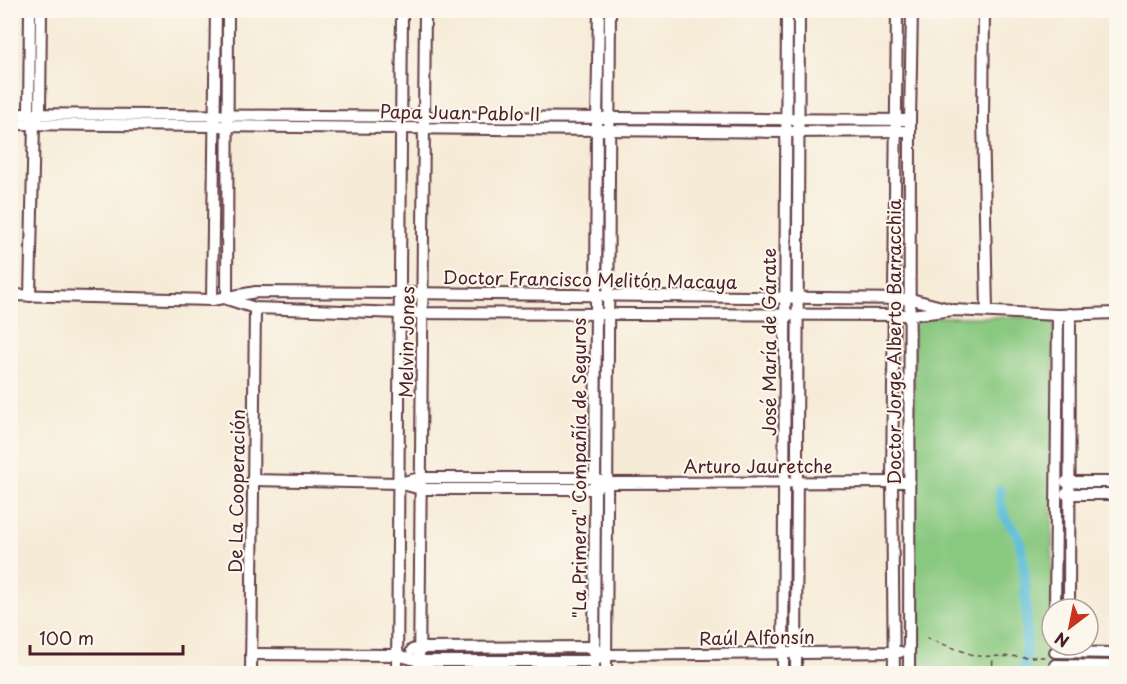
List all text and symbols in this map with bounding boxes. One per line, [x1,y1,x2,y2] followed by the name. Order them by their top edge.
[380,97,540,127] street label: Papa Juan Pablo II
[880,199,907,485] street label: Doctor Jorge Alberto Barracchia
[755,248,782,436] street label: José María de Gárate
[442,263,738,295] street label: Doctor Francisco Melitón Macaya
[392,286,420,398] street label: Melvin Jones
[565,318,592,618] street label: "La Primera" Compañía de Seguros
[221,409,251,573] street label: De La Cooperación
[683,452,833,479] street label: Arturo Jauretche
[1040,597,1100,657] north arrow
[30,618,183,656] scale bar
[699,622,815,652] street label: Raúl Alfonsín
[39,624,94,651] text: 100 m
[1050,627,1073,654] text: N

